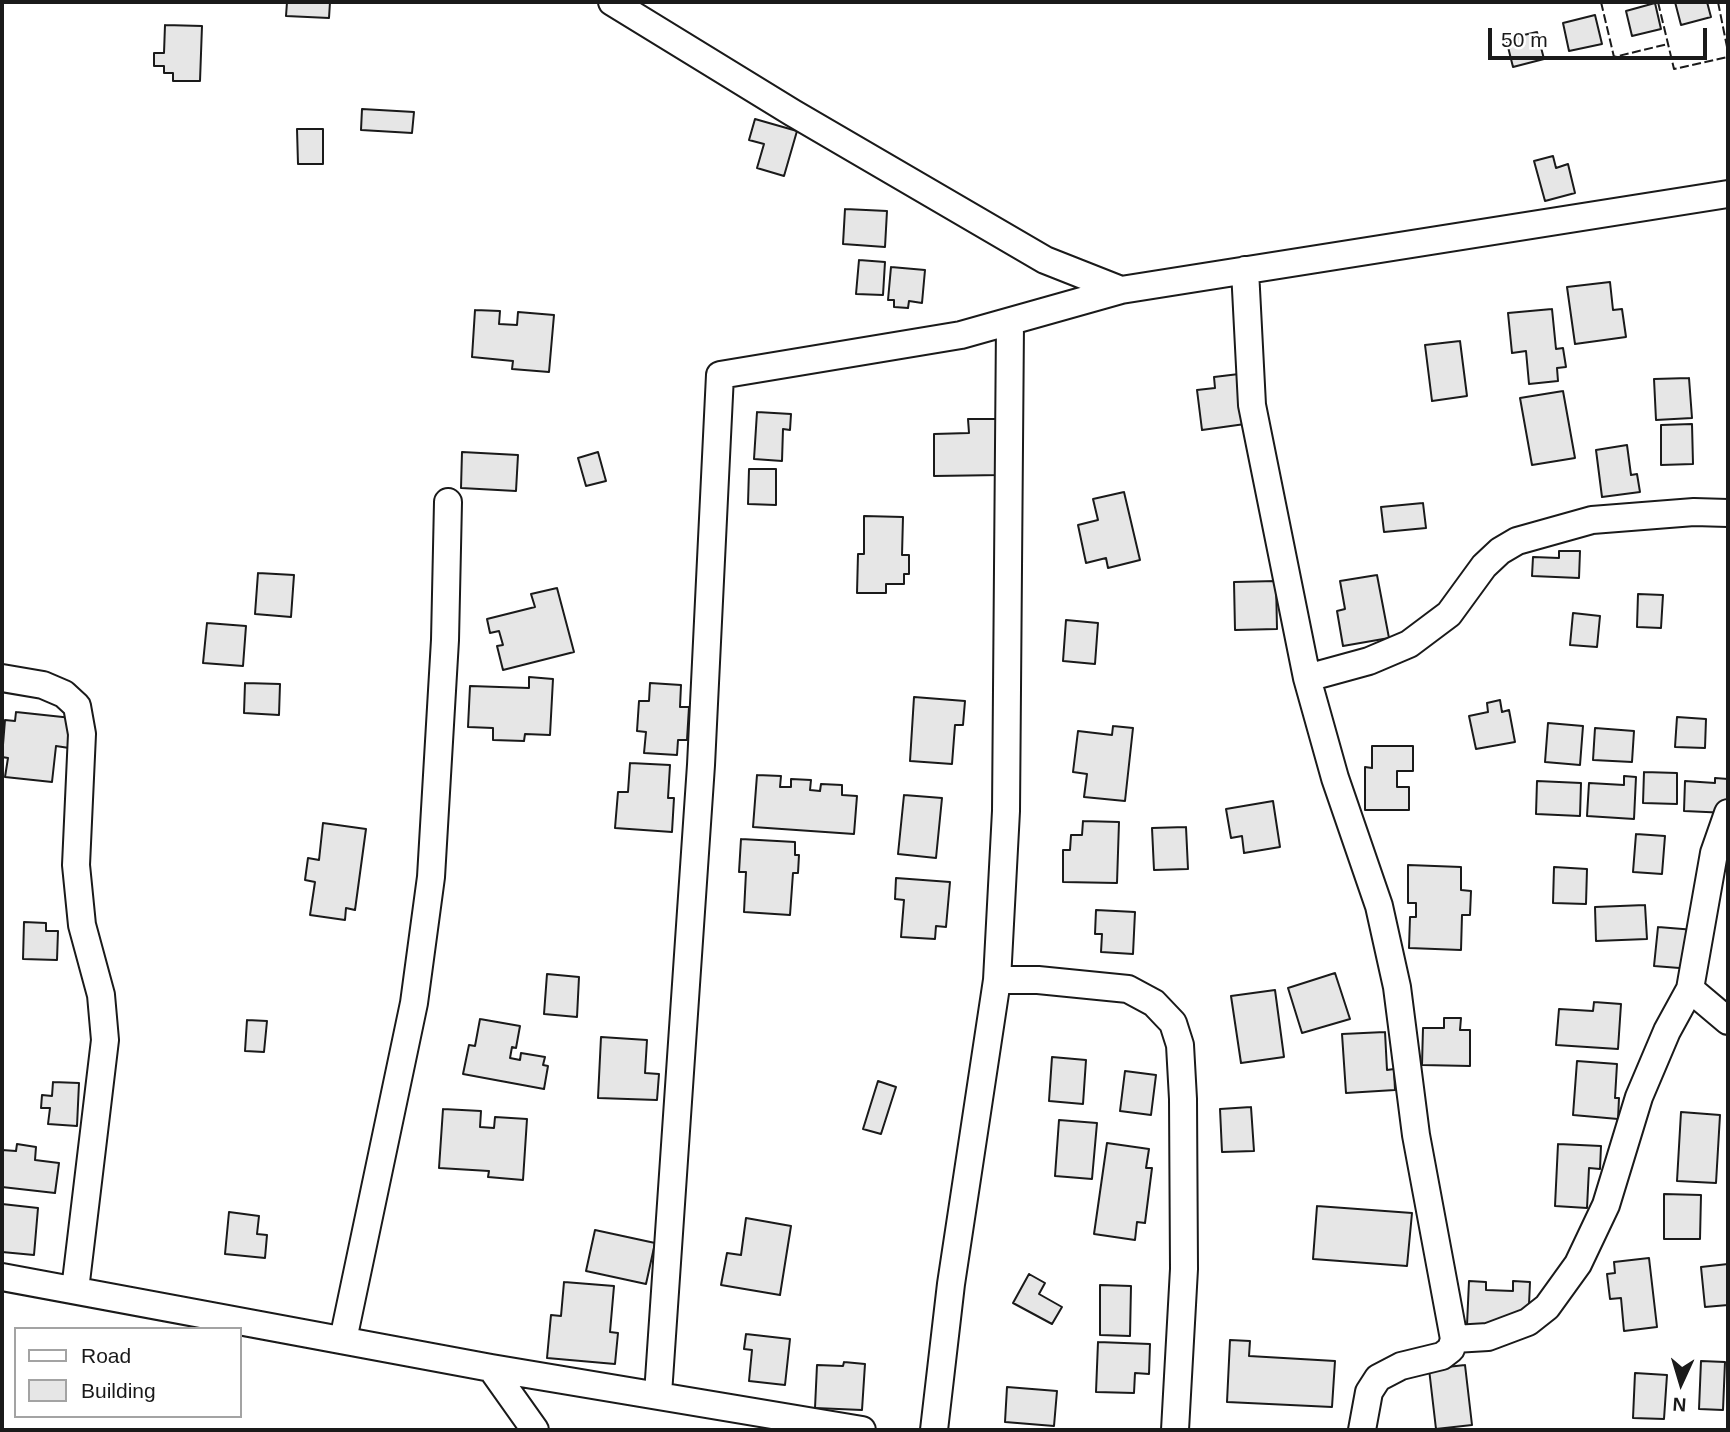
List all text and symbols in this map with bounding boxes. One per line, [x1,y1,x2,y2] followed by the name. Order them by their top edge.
[1492,14,1711,58] scale bar
[1501,28,1548,51] text: 50 m
[14,1327,242,1418] legend
[81,1344,131,1367] text: Road
[1646,1348,1716,1418] north arrow
[81,1379,156,1402] text: Building
[1672,1393,1687,1415] text: N

